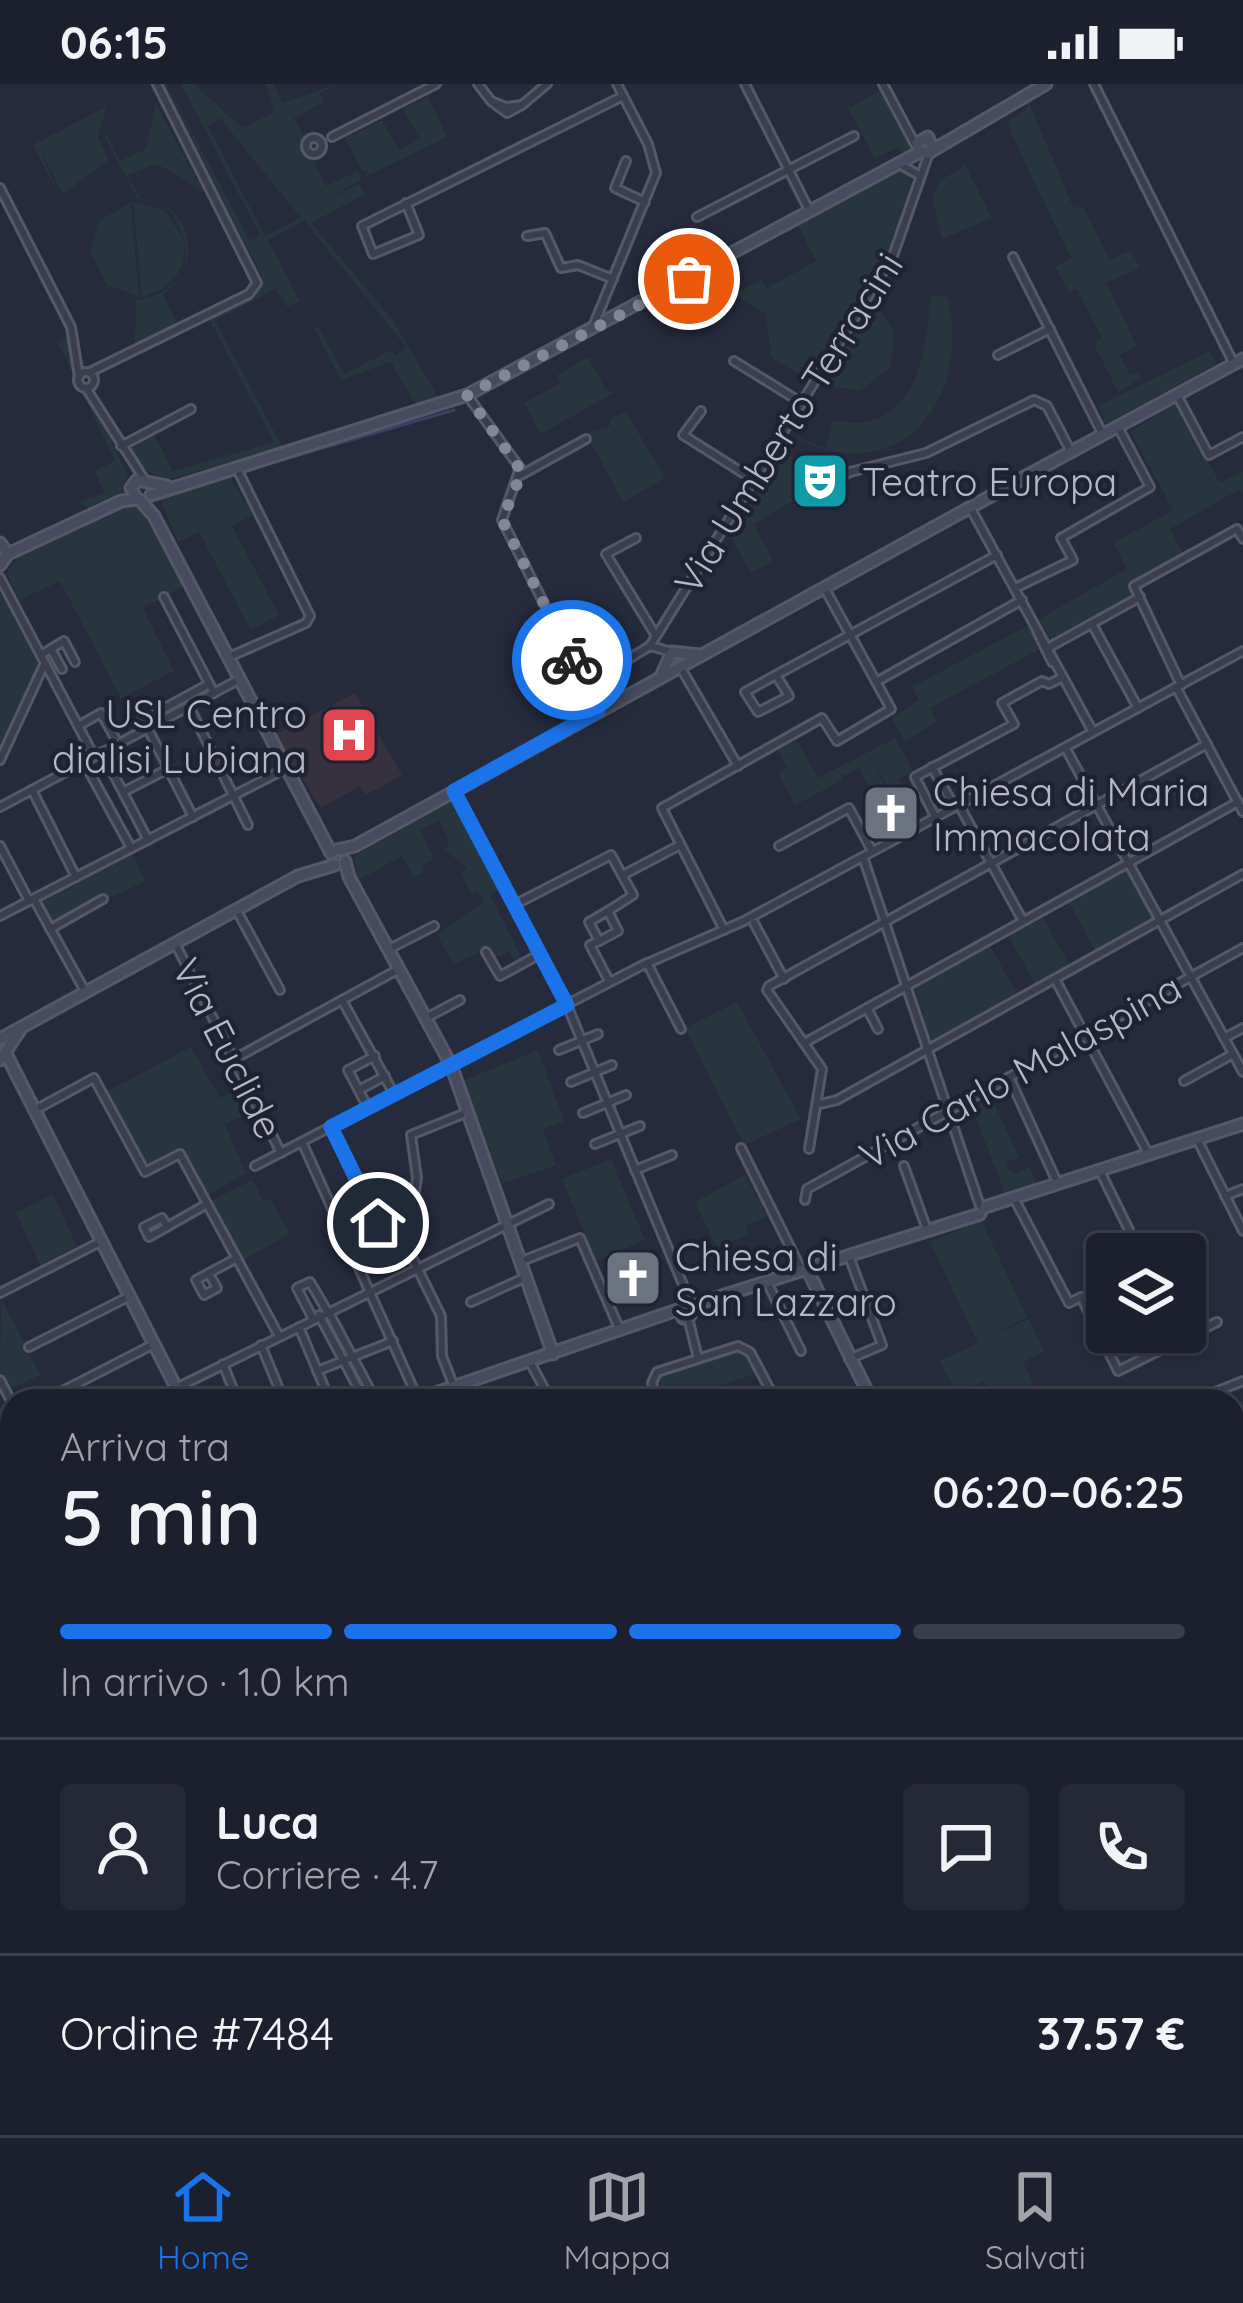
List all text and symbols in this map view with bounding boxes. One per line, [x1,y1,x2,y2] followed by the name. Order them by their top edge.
[60,14,168,70] text: 06:15
[638,228,740,330] pin
[663,243,913,603] street label: Via Umberto Terracini
[656,246,722,312] icon: bag
[789,450,851,512] theatre icon: Teatro Europa
[862,457,1117,506] place label: Teatro Europa
[512,600,632,720] courier
[539,627,605,693] icon: bike
[52,689,307,783] place label: USL Centro dialisi Lubiana
[318,704,380,766] hospital icon: USL Centro dialisi Lubiana
[933,767,1209,861] place label: Chiesa di Maria Immacolata
[860,782,922,844] church icon: Chiesa di Maria Immacolata
[162,950,294,1146] street label: Via Euclide
[851,962,1189,1180] street label: Via Carlo Malaspina
[327,1172,429,1274] pin
[345,1190,411,1256] icon: home
[675,1232,897,1326] place label: Chiesa di San Lazzaro
[1086,1233,1206,1353] map controls
[1086,1233,1206,1353] button: layers
[602,1247,664,1309] church icon: Chiesa di San Lazzaro
[60,1422,230,1471] text: Arriva tra
[932,1463,1185,1519] text: 06:20–06:25
[60,1467,261,1565] text: 5 min
[60,1657,350,1706] text: In arrivo · 1.0 km
[60,1784,186,1910] button: person
[903,1784,1029,1910] button: chat
[1059,1784,1185,1910] button: phone
[216,1794,319,1850] text: Luca
[216,1850,438,1899] text: Corriere · 4.7
[60,2005,334,2061] text: Ordine #7484
[1037,2005,1185,2061] text: 37.57 €
[157,2164,249,2277] tab: Home
[564,2164,671,2277] tab: Mappa
[985,2164,1086,2277] tab: Salvati

